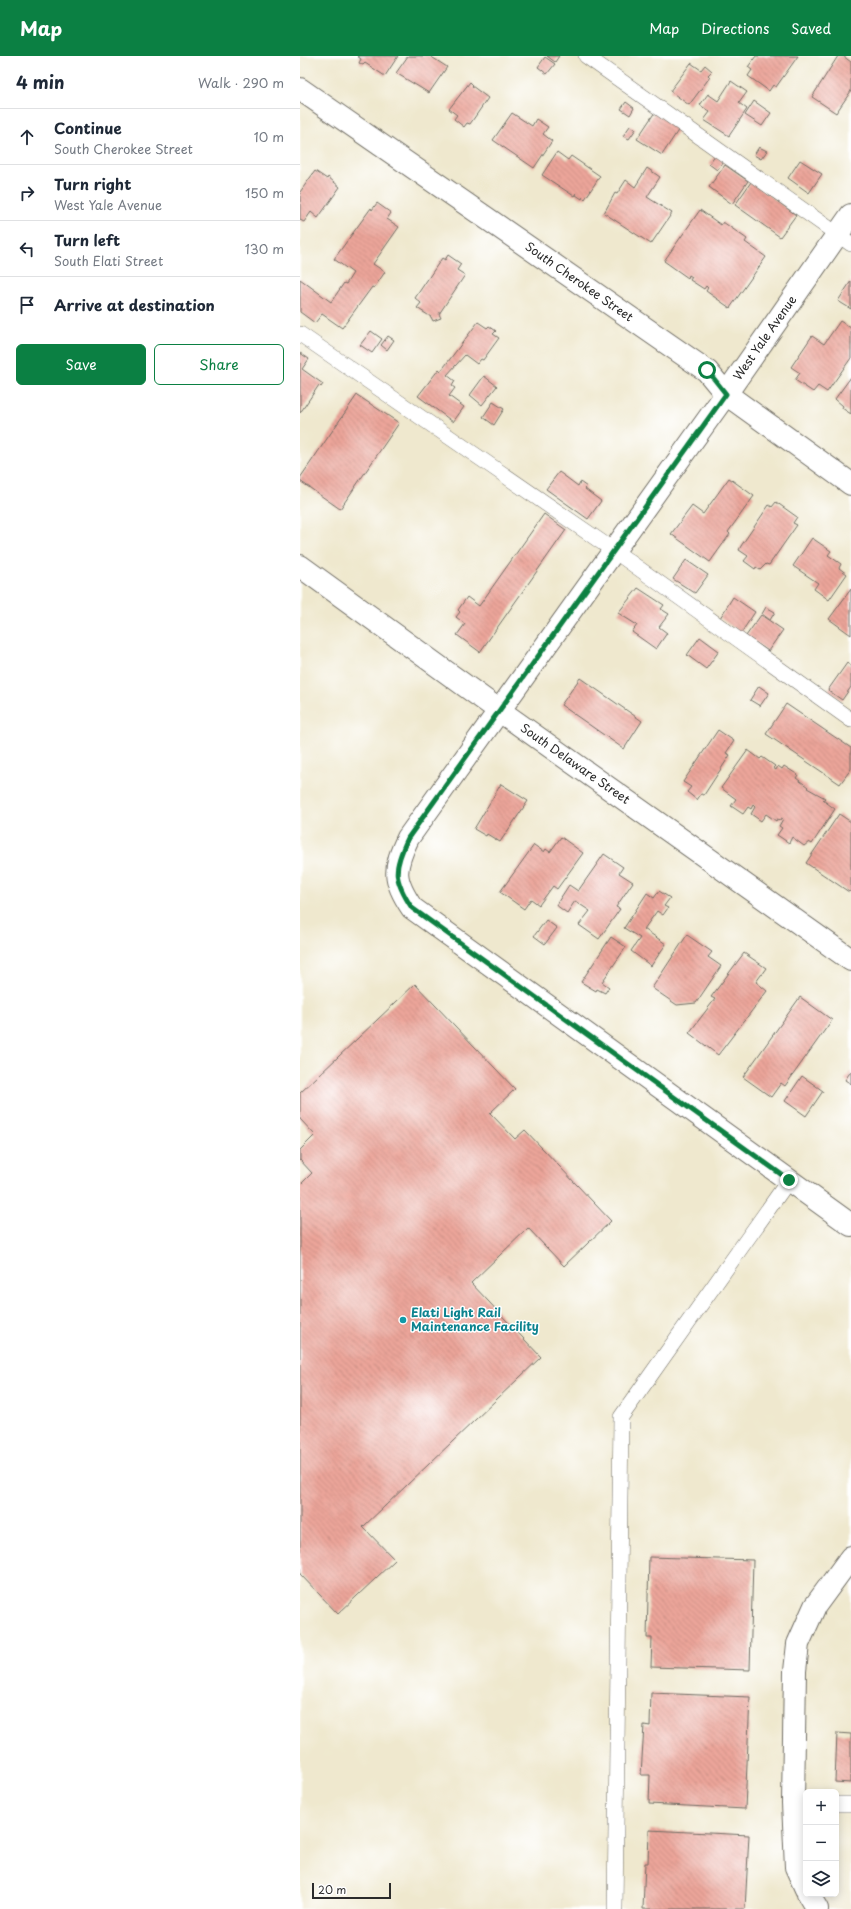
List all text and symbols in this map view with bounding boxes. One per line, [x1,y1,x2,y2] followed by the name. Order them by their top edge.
[20,14,62,42] text: Map
[649,18,679,39] text: Map
[701,18,769,39] text: Directions
[791,18,831,39] text: Saved
[16,69,64,95] text: 4 min
[198,73,284,92] text: Walk · 290 m
[54,116,122,139] text: Continue
[16,126,38,148] icon: ahead
[254,127,284,146] text: 10 m
[54,139,193,158] text: South Cherokee Street
[54,172,131,195] text: Turn right
[16,182,38,204] icon: right
[245,183,284,202] text: 150 m
[54,195,162,214] text: West Yale Avenue
[54,228,120,251] text: Turn left
[522,237,637,325] street label: South Cherokee Street
[16,238,38,260] icon: left
[245,239,284,258] text: 130 m
[54,251,163,270] text: South Elati Street
[728,291,800,383] street label: West Yale Avenue
[54,293,215,316] text: Arrive at destination
[16,294,38,316] icon: arrive
[16,344,146,385] button: Save
[154,344,284,385] button: Share
[698,361,716,379] route start
[517,719,634,808] street label: South Delaware Street
[780,1171,798,1189] route end
[411,1303,539,1335] place label: Elati Light Rail Maintenance Facility
[398,1315,408,1325] marker: Elati Light Rail Maintenance Facility
[803,1789,839,1897] map controls
[803,1789,839,1825] button: +
[803,1825,839,1861] button: −
[803,1861,839,1897] button: layers
[312,1881,391,1900] scale bar
[318,1881,346,1898] text: 20 m

